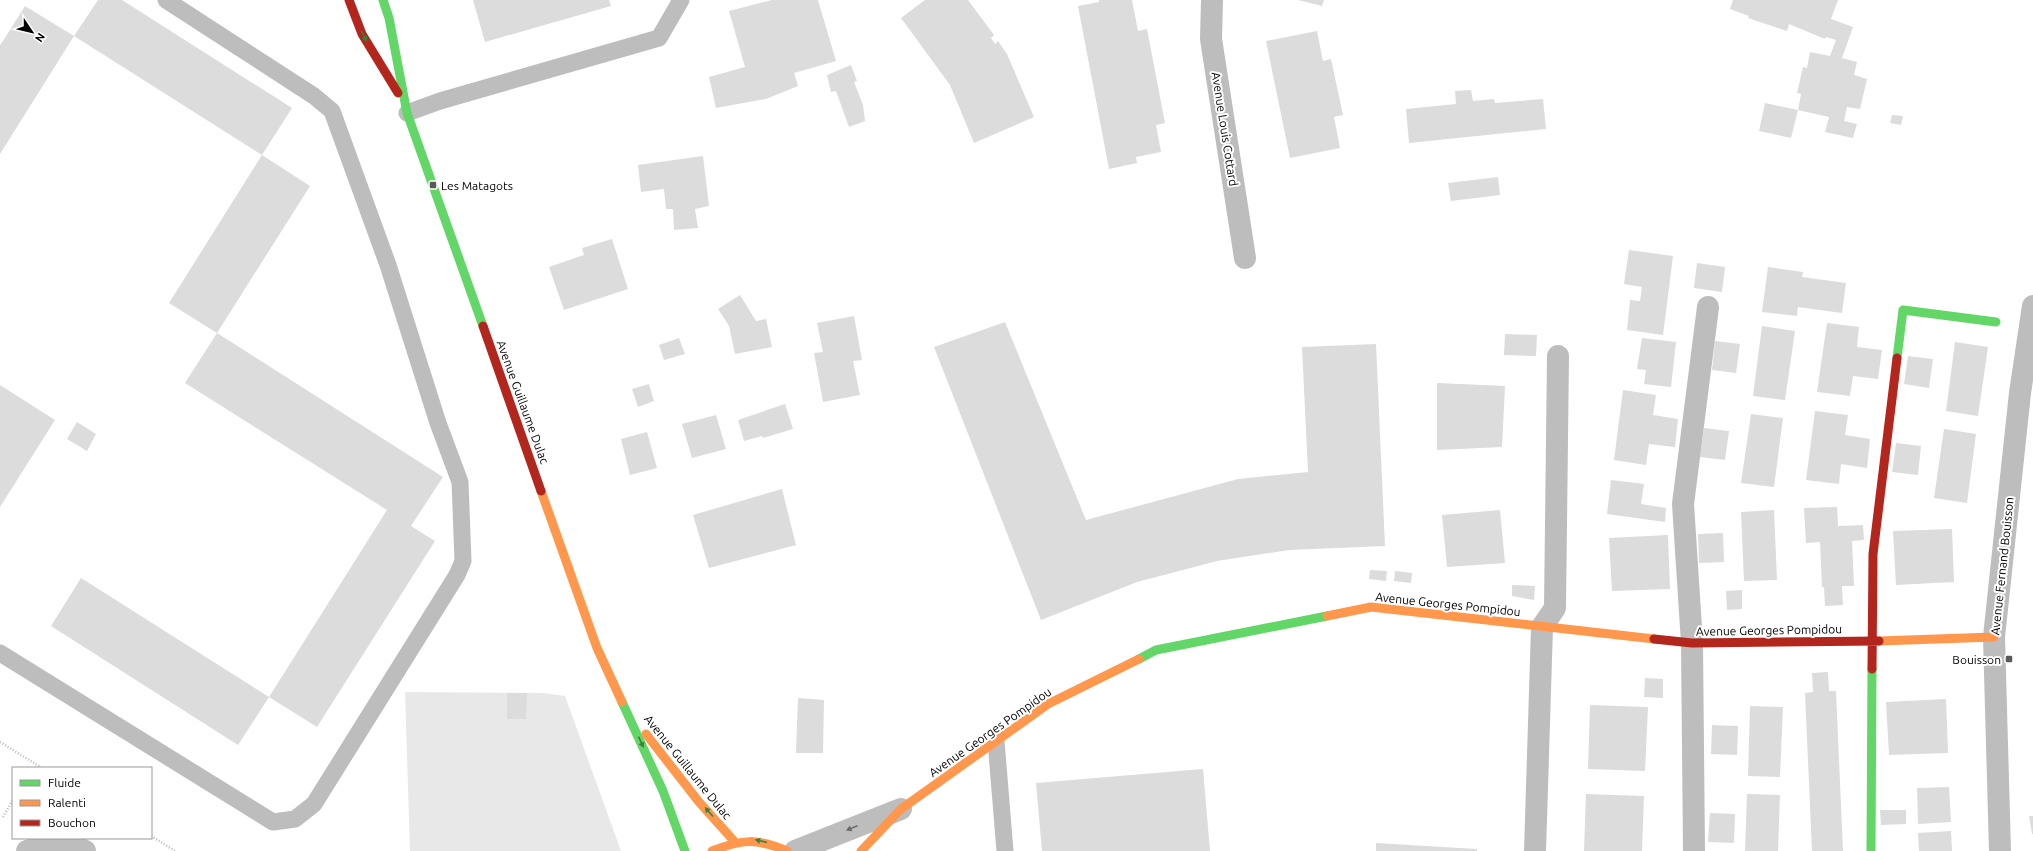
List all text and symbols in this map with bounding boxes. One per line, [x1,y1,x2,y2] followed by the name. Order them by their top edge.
[12,12,52,52] north arrow
[361,30,367,42] one-way arrow
[33,31,47,45] text: N
[1210,71,1240,187] street label: Avenue Louis Cottard
[441,179,513,192] place label: Les Matagots
[428,180,438,190] marker: Les Matagots
[495,339,552,466] street label: Avenue Guillaume Dulac
[1988,496,2016,636] street label: Avenue Fernand Bouisson
[1375,590,1521,618] street label: Avenue Georges Pompidou
[1696,622,1842,638] street label: Avenue Georges Pompidou
[1952,653,2001,666] place label: Bouisson
[2004,654,2014,664] marker: Bouisson
[926,685,1054,779] street label: Avenue Georges Pompidou
[642,712,734,822] street label: Avenue Guillaume Dulac
[638,737,644,748] one-way arrow
[12,767,152,839] legend
[48,776,81,789] text: Fluide
[48,796,86,809] text: Ralenti
[704,807,713,817] one-way arrow
[48,816,96,829] text: Bouchon
[845,826,857,832] one-way arrow
[755,838,768,844] one-way arrow

